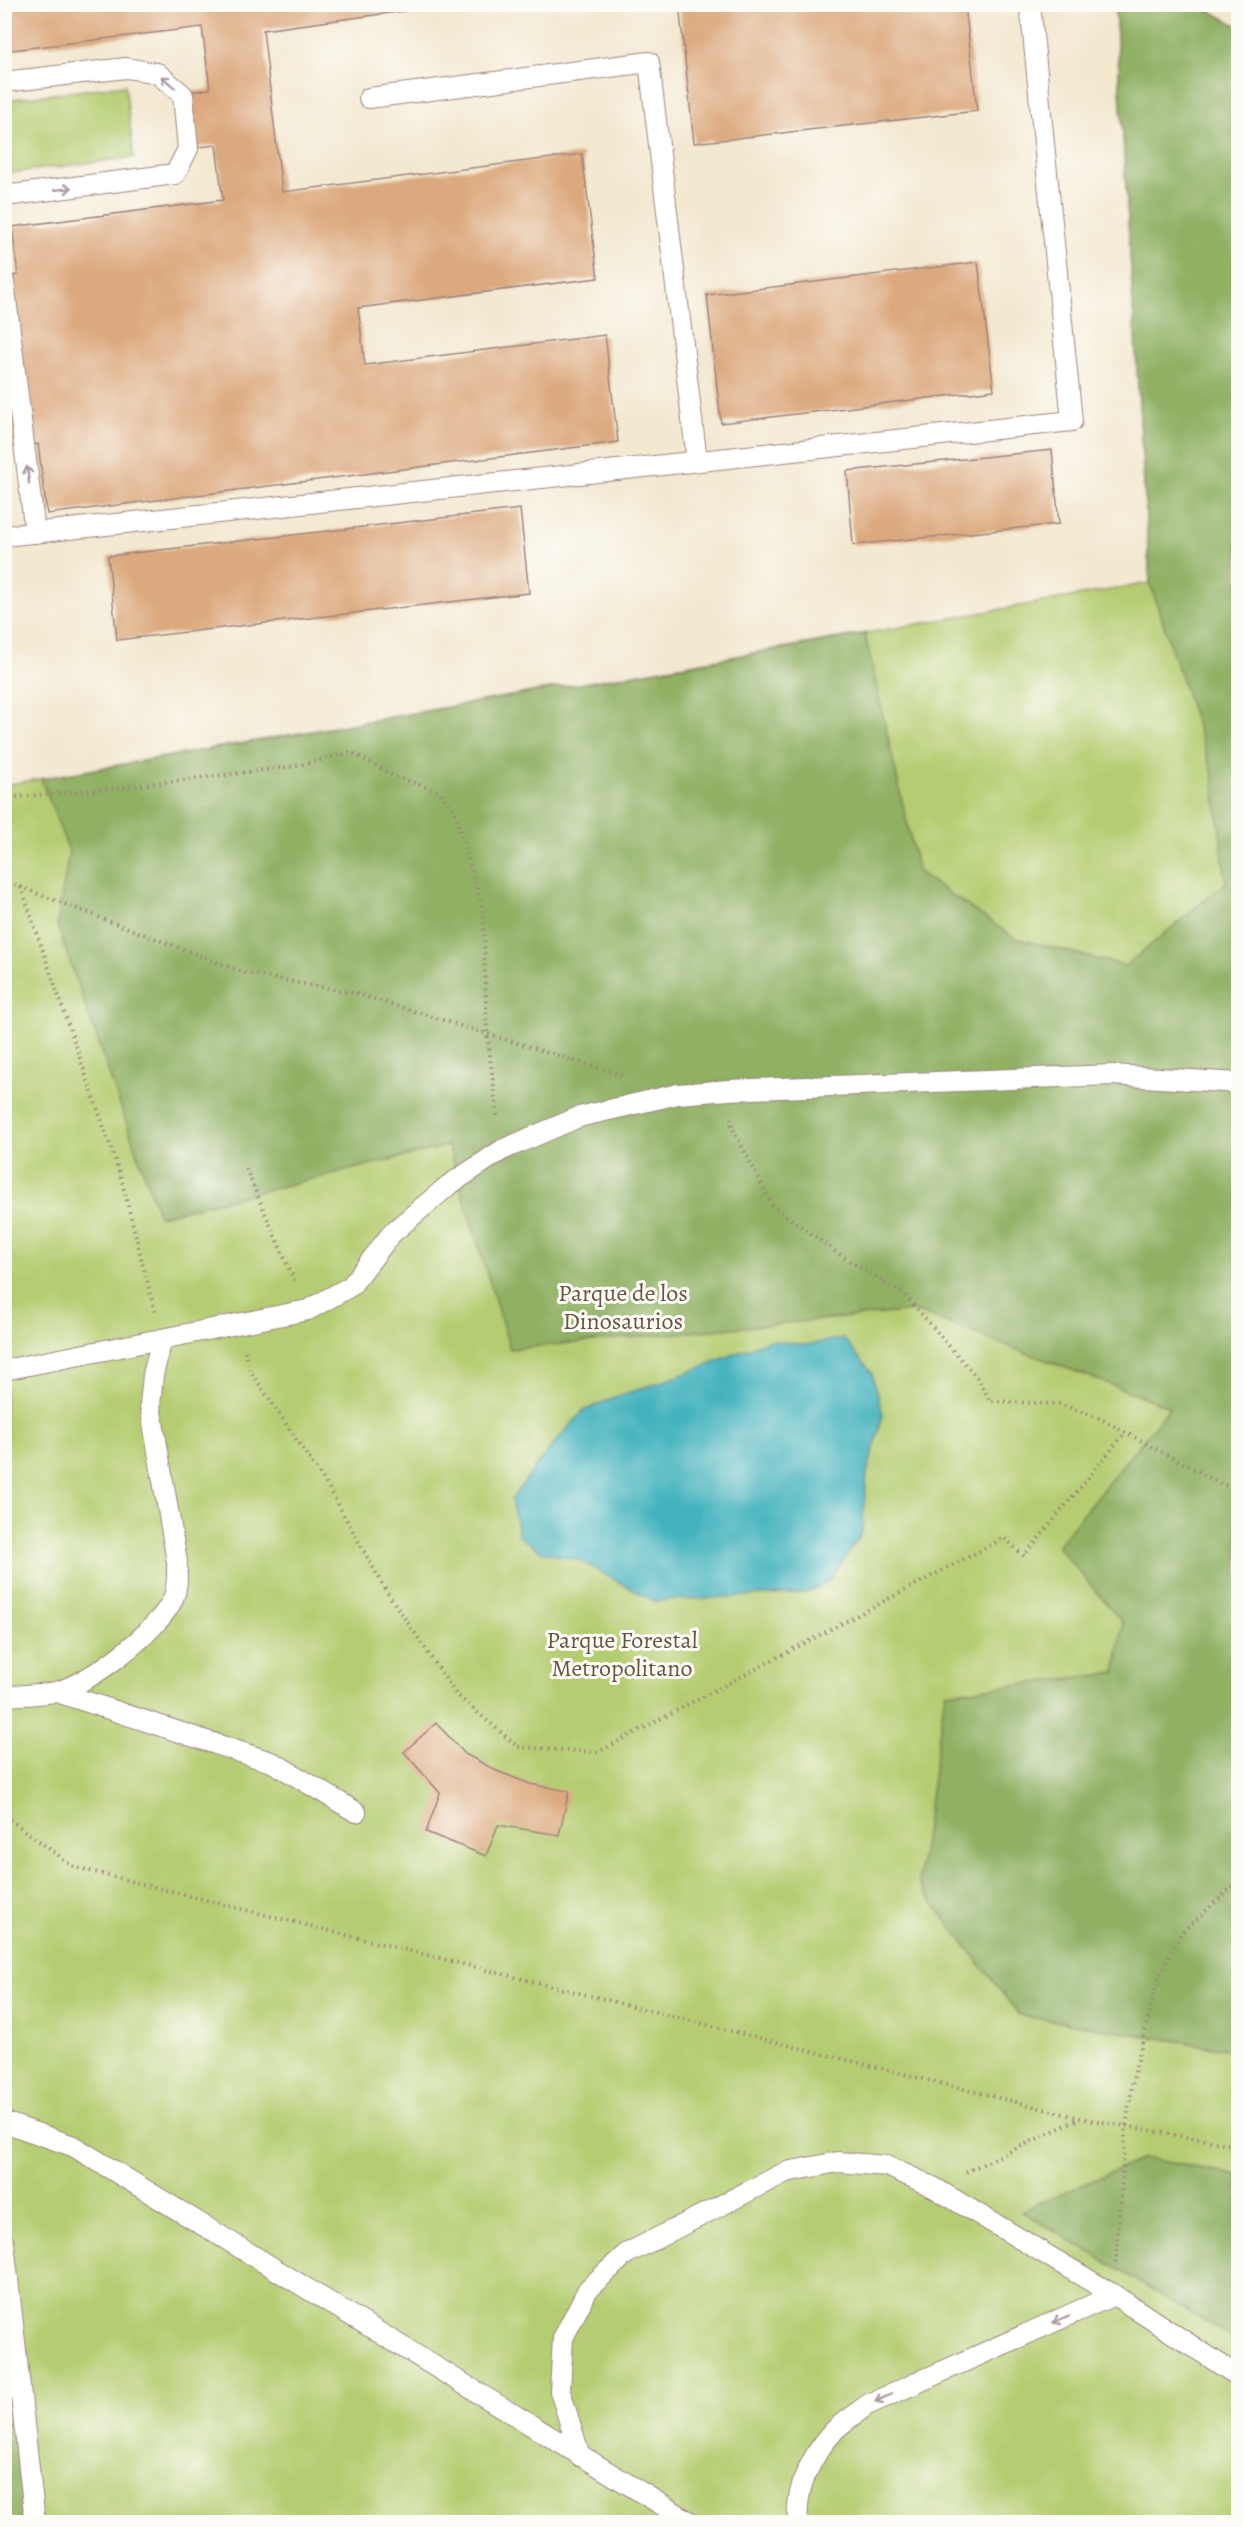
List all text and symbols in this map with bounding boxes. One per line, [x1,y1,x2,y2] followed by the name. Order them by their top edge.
[161,75,176,89] one-way arrow
[52,183,72,194] one-way arrow
[22,465,33,485] one-way arrow
[558,1277,688,1337] park label: Parque de los Dinosaurios
[546,1624,698,1684] park label: Parque Forestal Metropolitano
[1052,2313,1070,2325] one-way arrow
[874,2393,892,2405] one-way arrow

